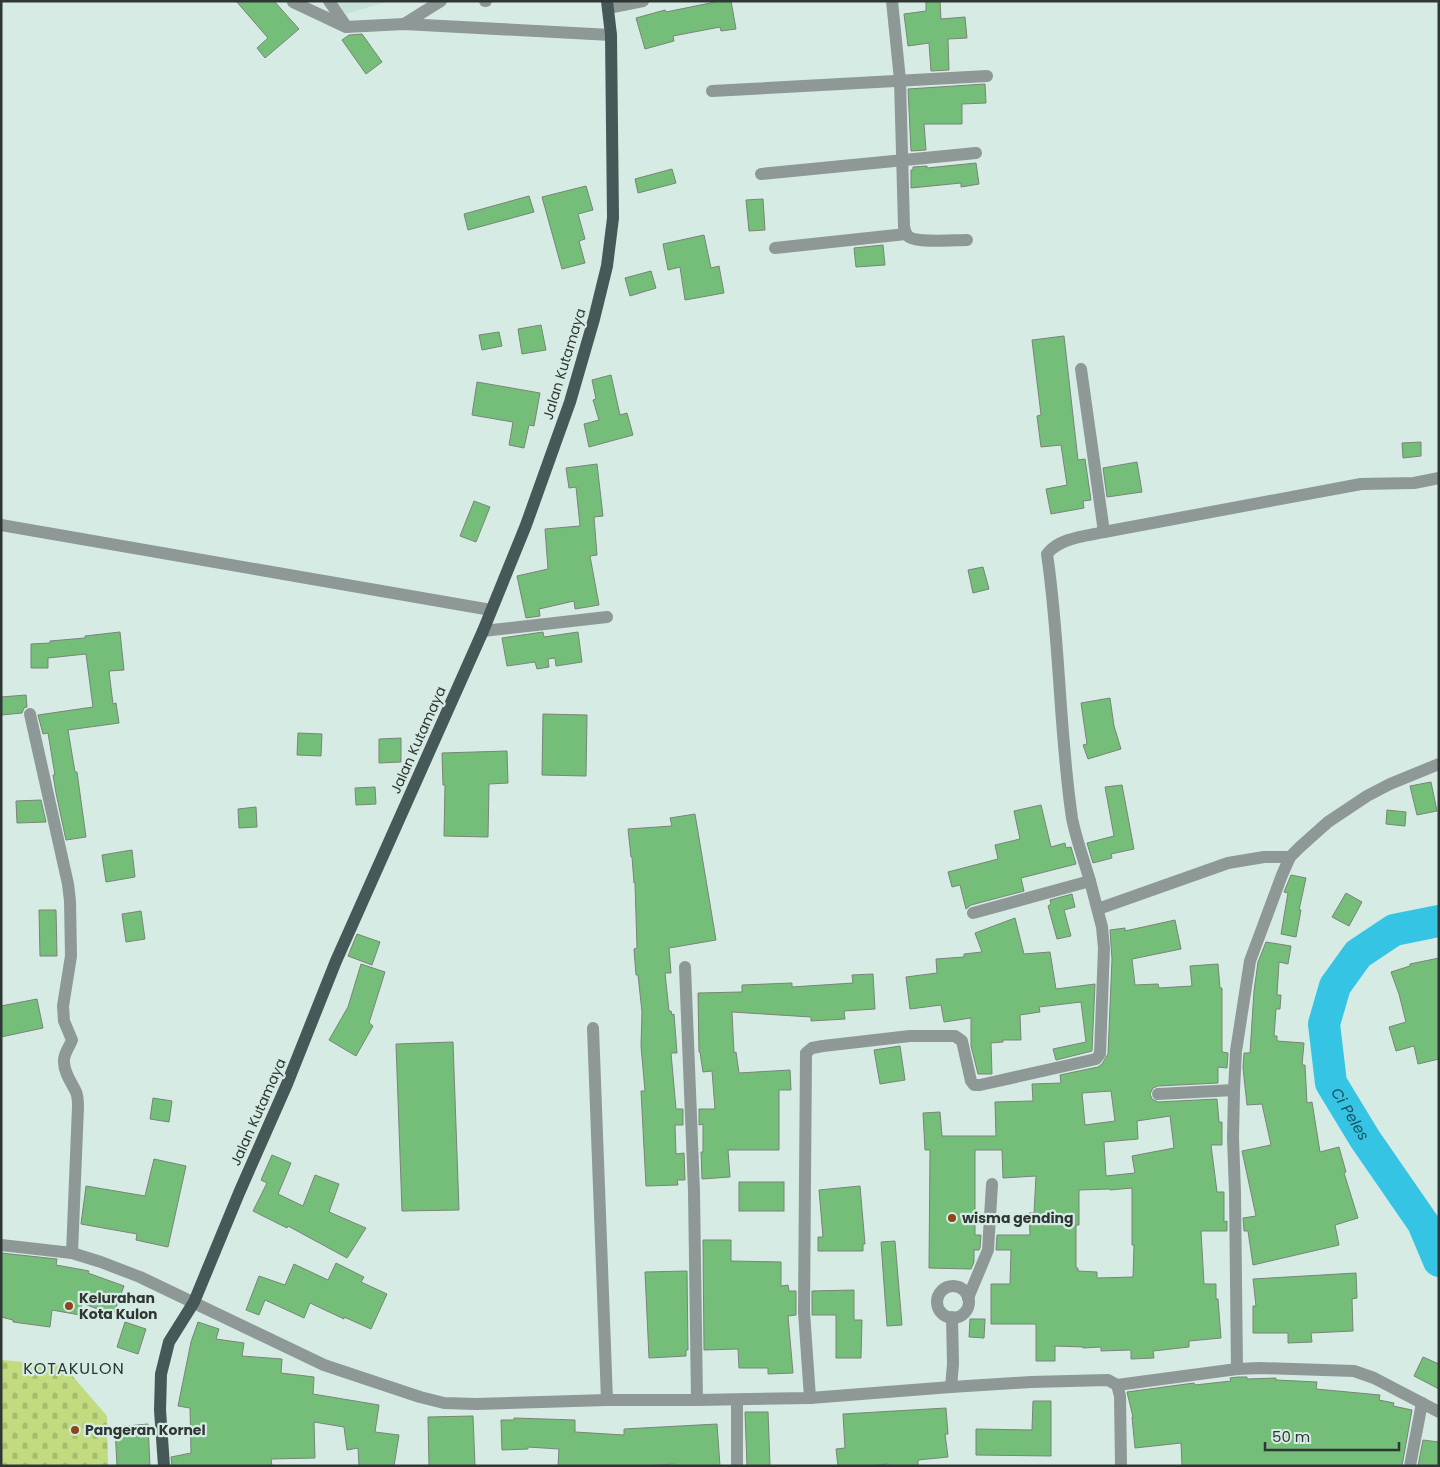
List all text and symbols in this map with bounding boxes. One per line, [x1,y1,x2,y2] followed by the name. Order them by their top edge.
[538,306,590,422] street label: Jalan Kutamaya
[385,683,451,797] street label: Jalan Kutamaya
[225,1055,291,1169] street label: Jalan Kutamaya
[1326,1083,1375,1145] water label: Ci Peles
[962,1208,1074,1228] place label: wisma gending
[946,1212,958,1224] marker: wisma gending
[79,1288,158,1324] place label: Kelurahan Kota Kulon
[63,1300,75,1312] marker: Kelurahan Kota Kulon
[23,1357,125,1380] district label: KOTAKULON
[85,1420,206,1440] place label: Pangeran Kornel
[1265,1420,1399,1452] scale bar
[69,1424,81,1436] marker: Pangeran Kornel
[1272,1426,1310,1447] text: 50 m

